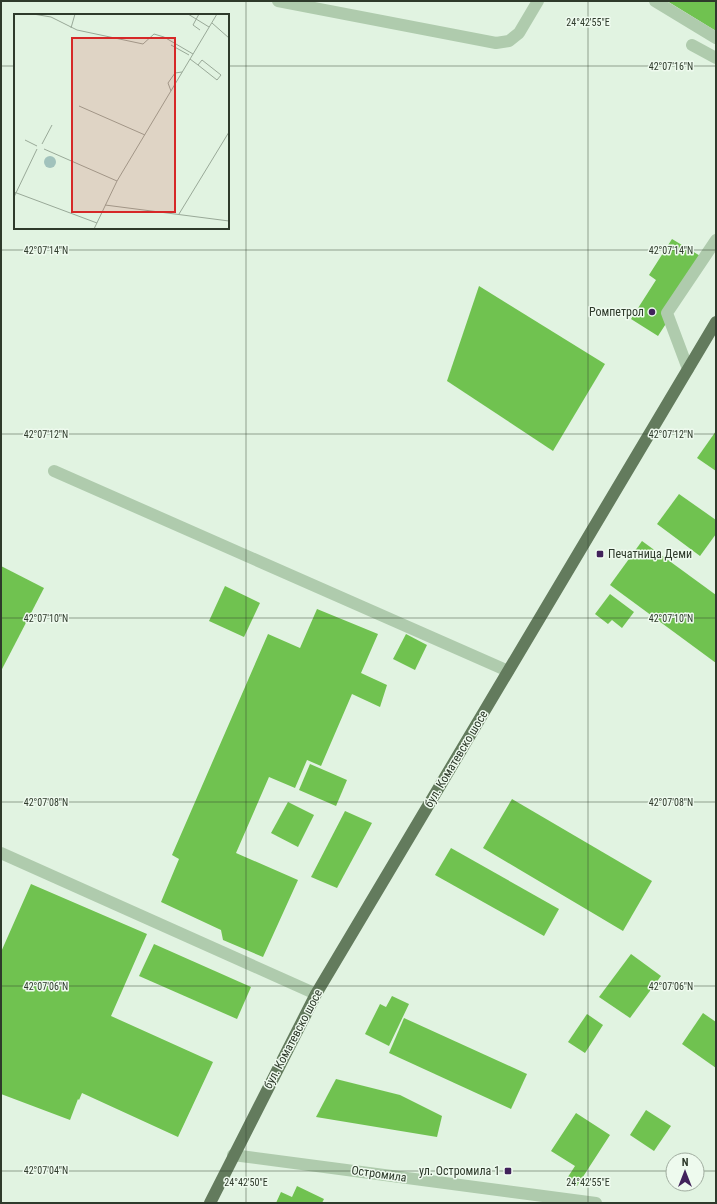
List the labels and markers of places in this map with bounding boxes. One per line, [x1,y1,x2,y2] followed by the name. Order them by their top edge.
[589,305,644,319] place label: Ромпетрол
[647,307,657,317] marker: Ромпетрол
[608,547,692,561] place label: Печатница Деми
[595,549,605,559] marker: Печатница Деми
[419,1164,500,1178] place label: ул. Остромила 1
[503,1166,513,1176] marker: ул. Остромила 1

